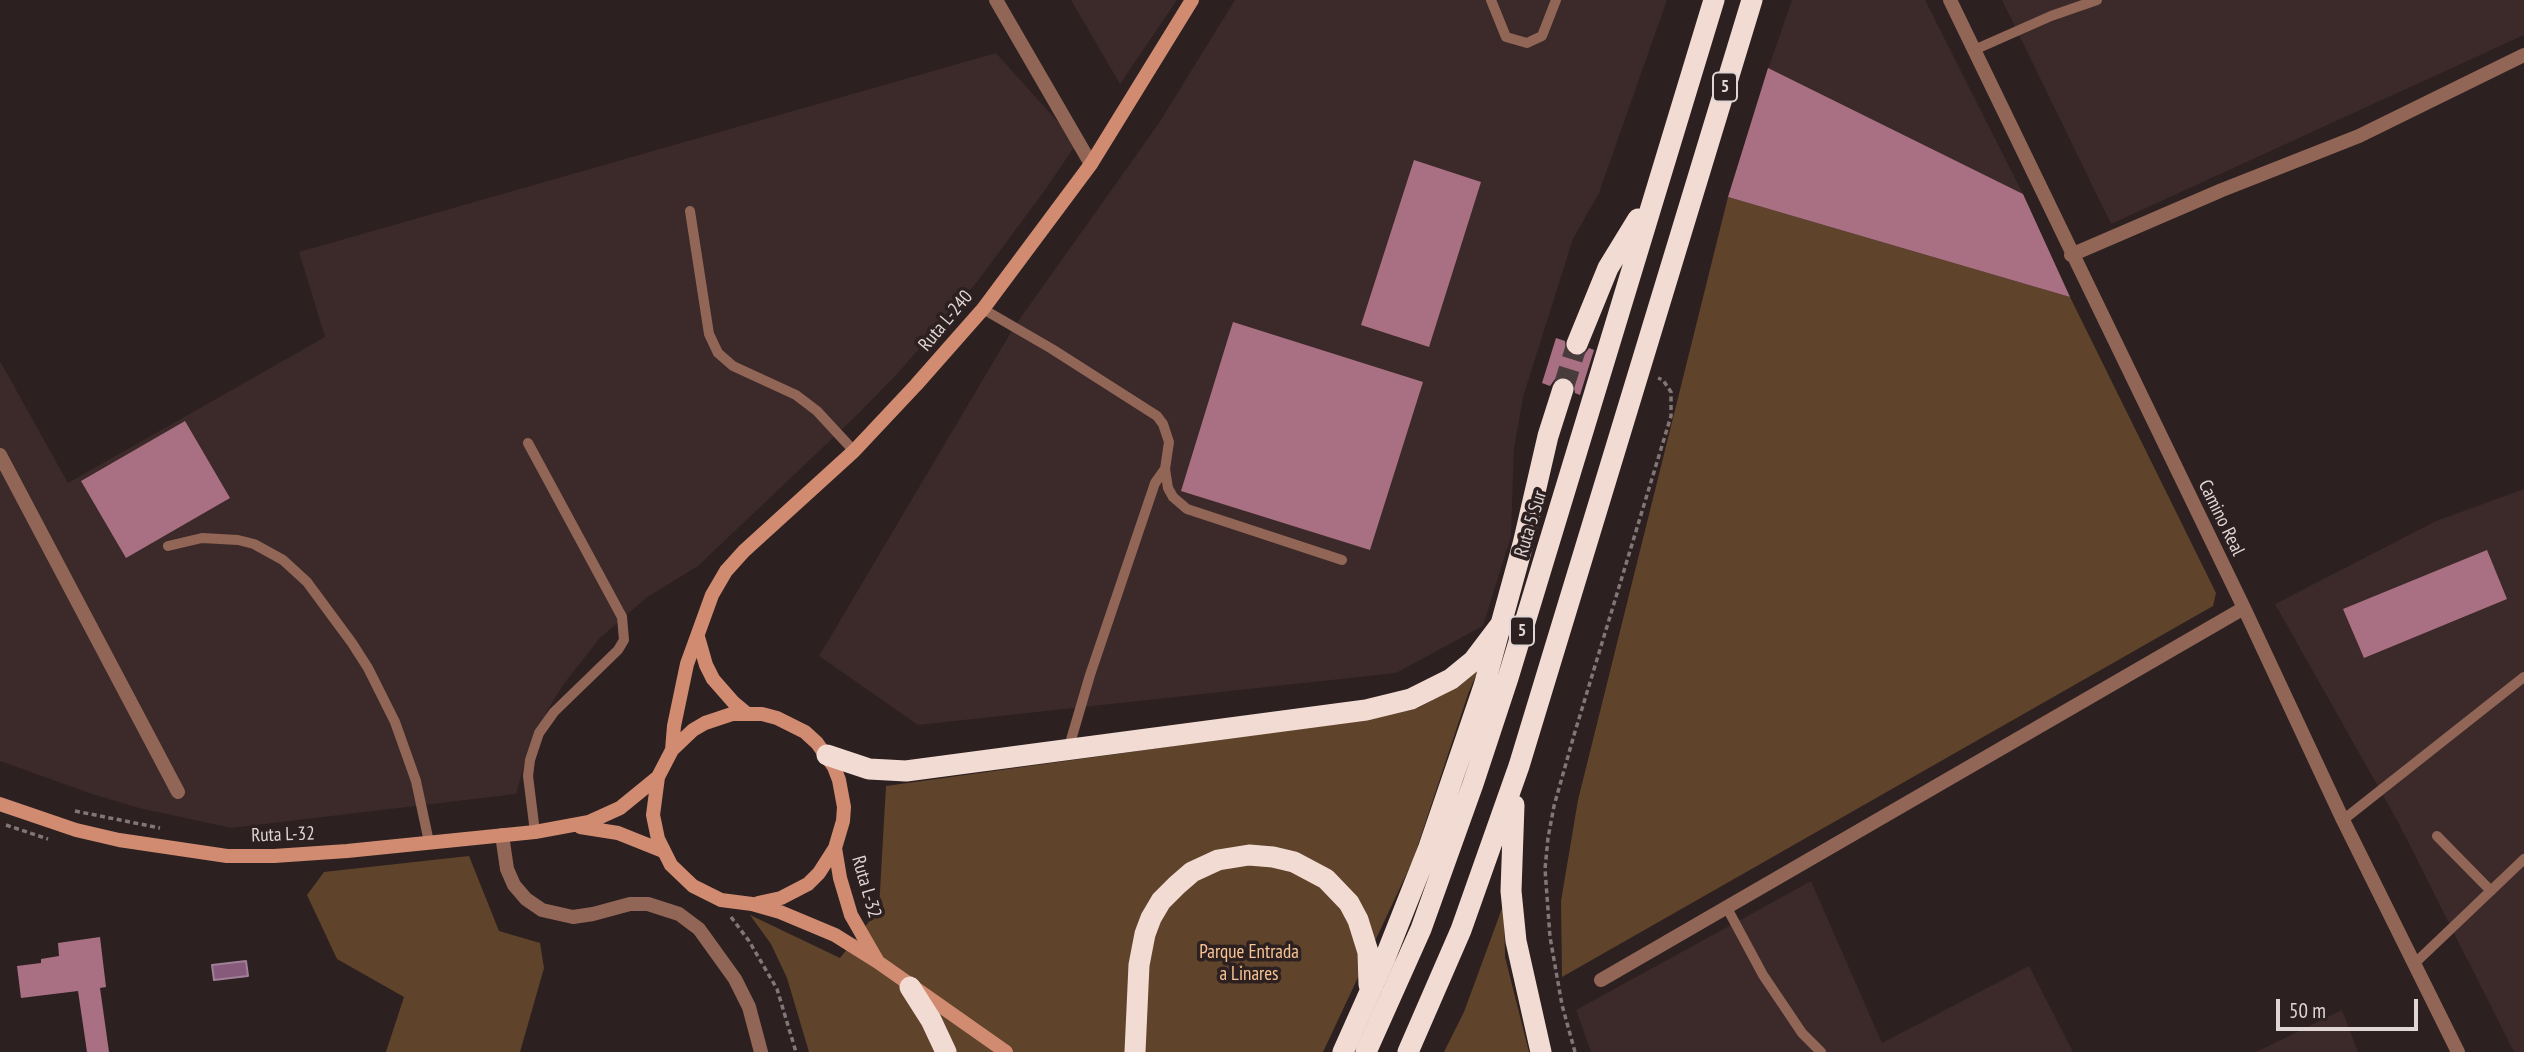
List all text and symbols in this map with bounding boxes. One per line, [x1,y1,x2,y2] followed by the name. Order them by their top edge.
[1713,72,1737,102] road number: 5
[914,286,978,356] street label: Ruta L-240
[2193,476,2249,560] street label: Camino Real
[1510,488,1552,560] street label: Ruta 5 Sur
[1510,616,1534,646] road number: 5
[251,822,315,848] street label: Ruta L-32
[846,853,886,921] street label: Ruta L-32
[1199,942,1299,986] park label: Parque Entrada a Linares
[2279,986,2421,1030] scale bar
[2289,997,2326,1024] text: 50 m

